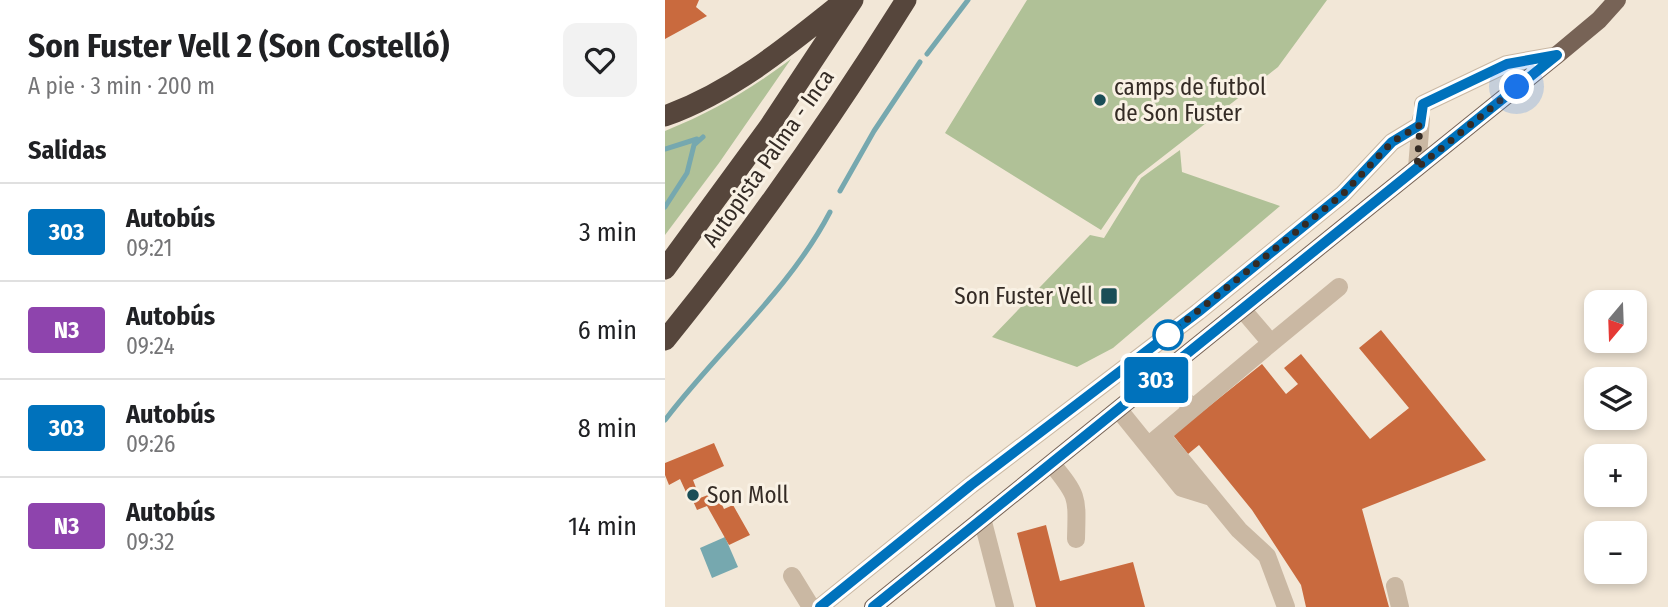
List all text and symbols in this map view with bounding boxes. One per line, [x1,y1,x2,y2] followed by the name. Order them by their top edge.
[563,23,637,97] button: heart
[28,26,449,66] text: Son Fuster Vell 2 (Son Costelló)
[696,64,840,252] street label: Autopista Palma - Inca
[1499,69,1534,104] your location
[28,72,215,100] text: A pie · 3 min · 200 m
[1114,73,1266,127] place label: camps de futbol de Son Fuster
[1092,92,1108,108] marker: camps de futbol de Son Fuster
[28,135,106,166] text: Salidas
[126,203,215,234] text: Autobús
[579,217,637,248] text: 3 min
[49,218,84,246] text: 303
[126,234,172,262] text: 09:21
[954,282,1093,310] place label: Son Fuster Vell
[1099,286,1119,306] marker: Son Fuster Vell
[1584,290,1647,354] north arrow
[1584,290,1647,584] map controls
[126,301,215,332] text: Autobús
[578,315,637,346] text: 6 min
[54,316,79,344] text: N3
[1153,320,1183,350] unlabelled marker
[126,332,175,360] text: 09:24
[1116,357,1196,403] line badge: 303
[1138,366,1174,394] text: 303
[1584,367,1647,430] button: layers
[126,399,215,430] text: Autobús
[578,413,637,444] text: 8 min
[49,414,84,442] text: 303
[126,430,175,458] text: 09:26
[1584,444,1647,507] button: +
[707,481,789,509] place label: Son Moll
[685,487,701,503] marker: Son Moll
[126,497,215,528] text: Autobús
[568,511,637,542] text: 14 min
[54,512,79,540] text: N3
[1584,521,1647,584] button: −
[126,528,174,556] text: 09:32

